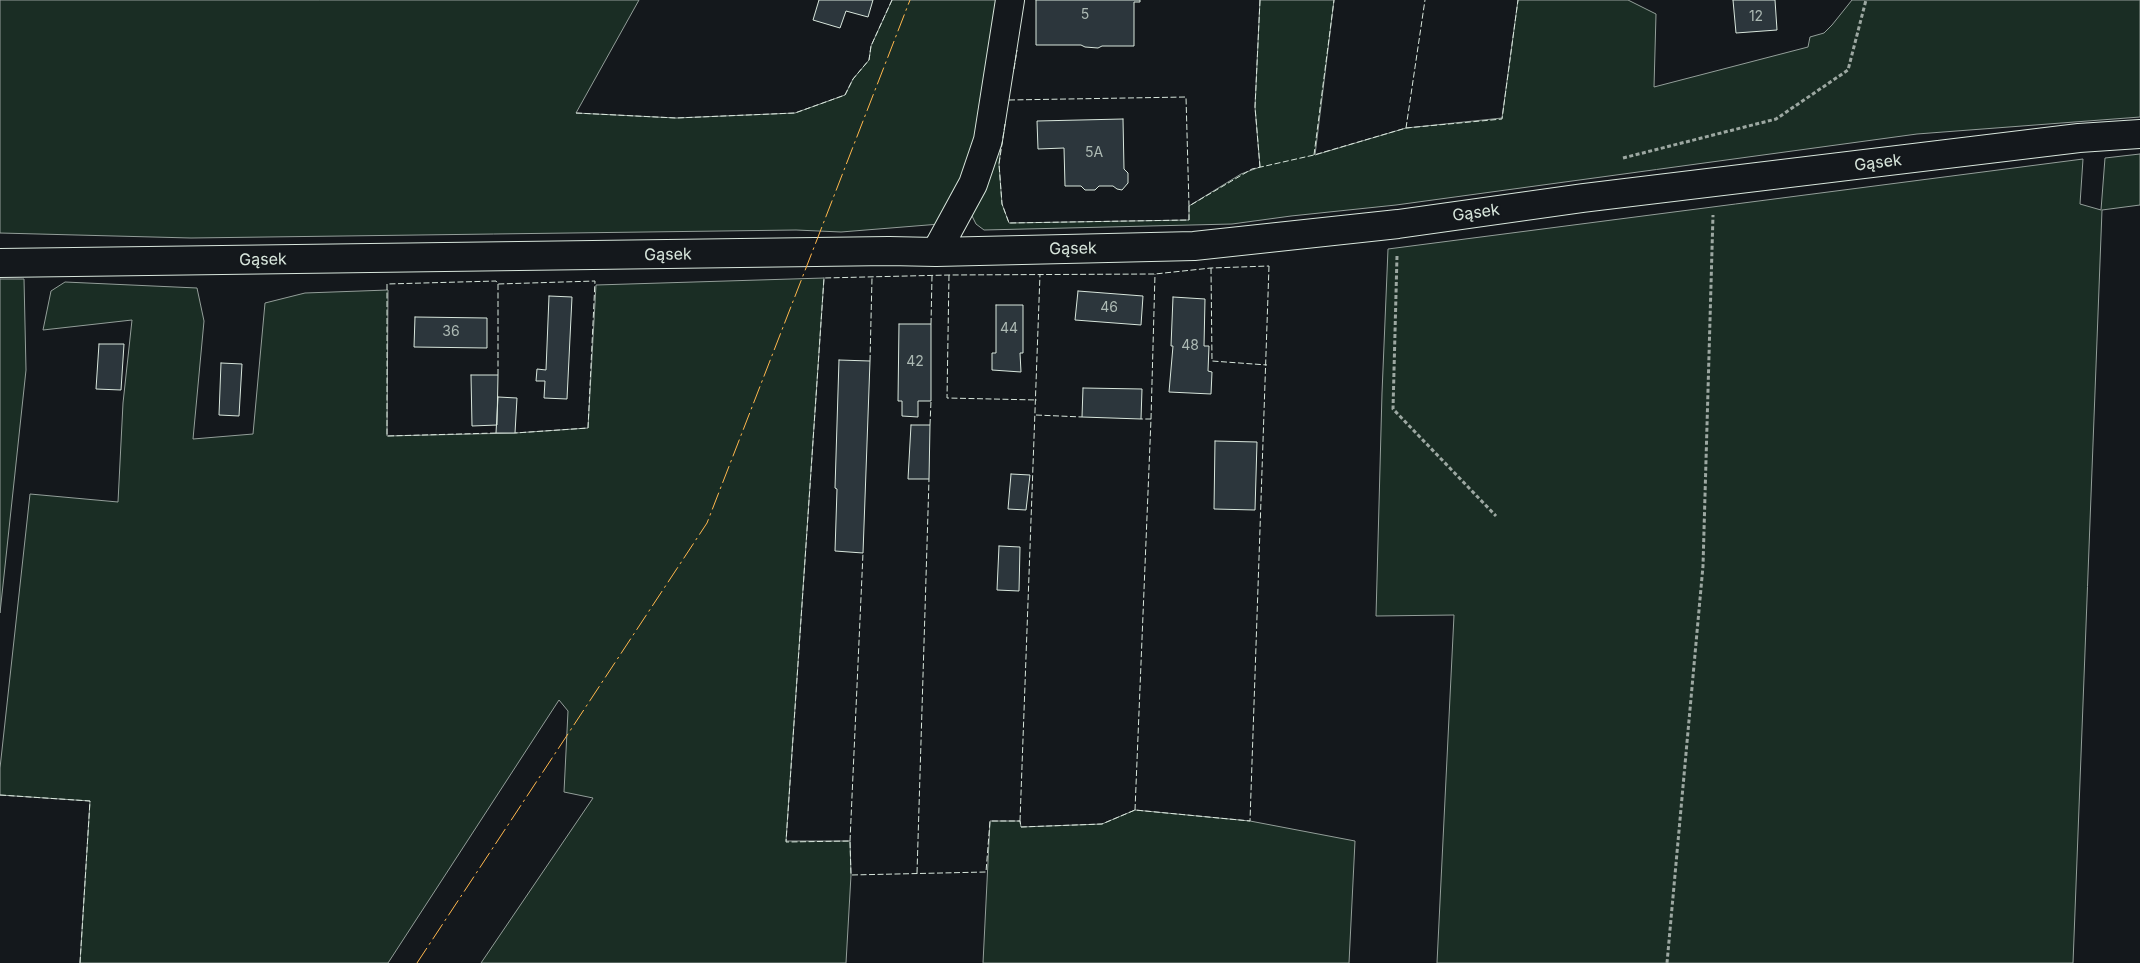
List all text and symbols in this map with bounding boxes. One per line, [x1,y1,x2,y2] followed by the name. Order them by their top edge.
[1081,7,1089,23] house number: 5
[1749,9,1763,25] house number: 12
[1085,145,1103,161] house number: 5A
[1853,151,1903,175] street label: Gąsek
[1451,200,1501,226] street label: Gąsek
[1049,239,1097,259] street label: Gąsek
[644,245,692,265] street label: Gąsek
[239,250,287,270] street label: Gąsek
[1100,300,1118,316] house number: 46
[1000,321,1018,337] house number: 44
[442,324,460,340] house number: 36
[1181,338,1199,354] house number: 48
[906,354,924,370] house number: 42

